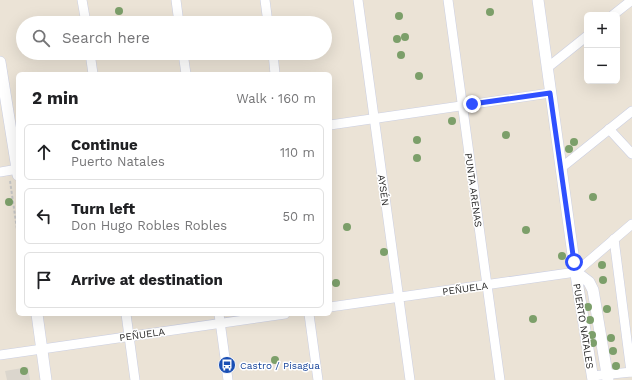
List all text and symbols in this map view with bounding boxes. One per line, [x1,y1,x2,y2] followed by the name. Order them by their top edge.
[584,12,620,84] map controls
[584,12,620,48] button: +
[16,16,332,60] search box
[30,27,52,49] icon: search
[62,29,150,47] text: Search here
[584,48,620,84] button: −
[32,88,78,108] text: 2 min
[236,91,316,106] text: Walk · 160 m
[463,95,481,113] route end
[71,136,138,154] text: Continue
[33,141,55,163] icon: ahead
[280,145,315,160] text: 110 m
[463,152,484,228] street label: PUNTA ARENAS
[71,154,165,169] text: Puerto Natales
[376,174,391,206] street label: AYSÉN
[71,200,135,218] text: Turn left
[33,205,55,227] icon: left
[283,209,315,224] text: 50 m
[71,218,227,233] text: Don Hugo Robles Robles
[565,253,583,271] route start
[33,269,55,291] icon: arrive
[71,271,223,289] text: Arrive at destination
[442,280,489,297] street label: PEÑUELA
[571,283,596,370] street label: PUERTO NATALES
[119,326,166,343] street label: PEÑUELA
[217,355,237,375] bus stop icon: Castro / Pisagua
[240,360,320,371] place label: Castro / Pisagua

